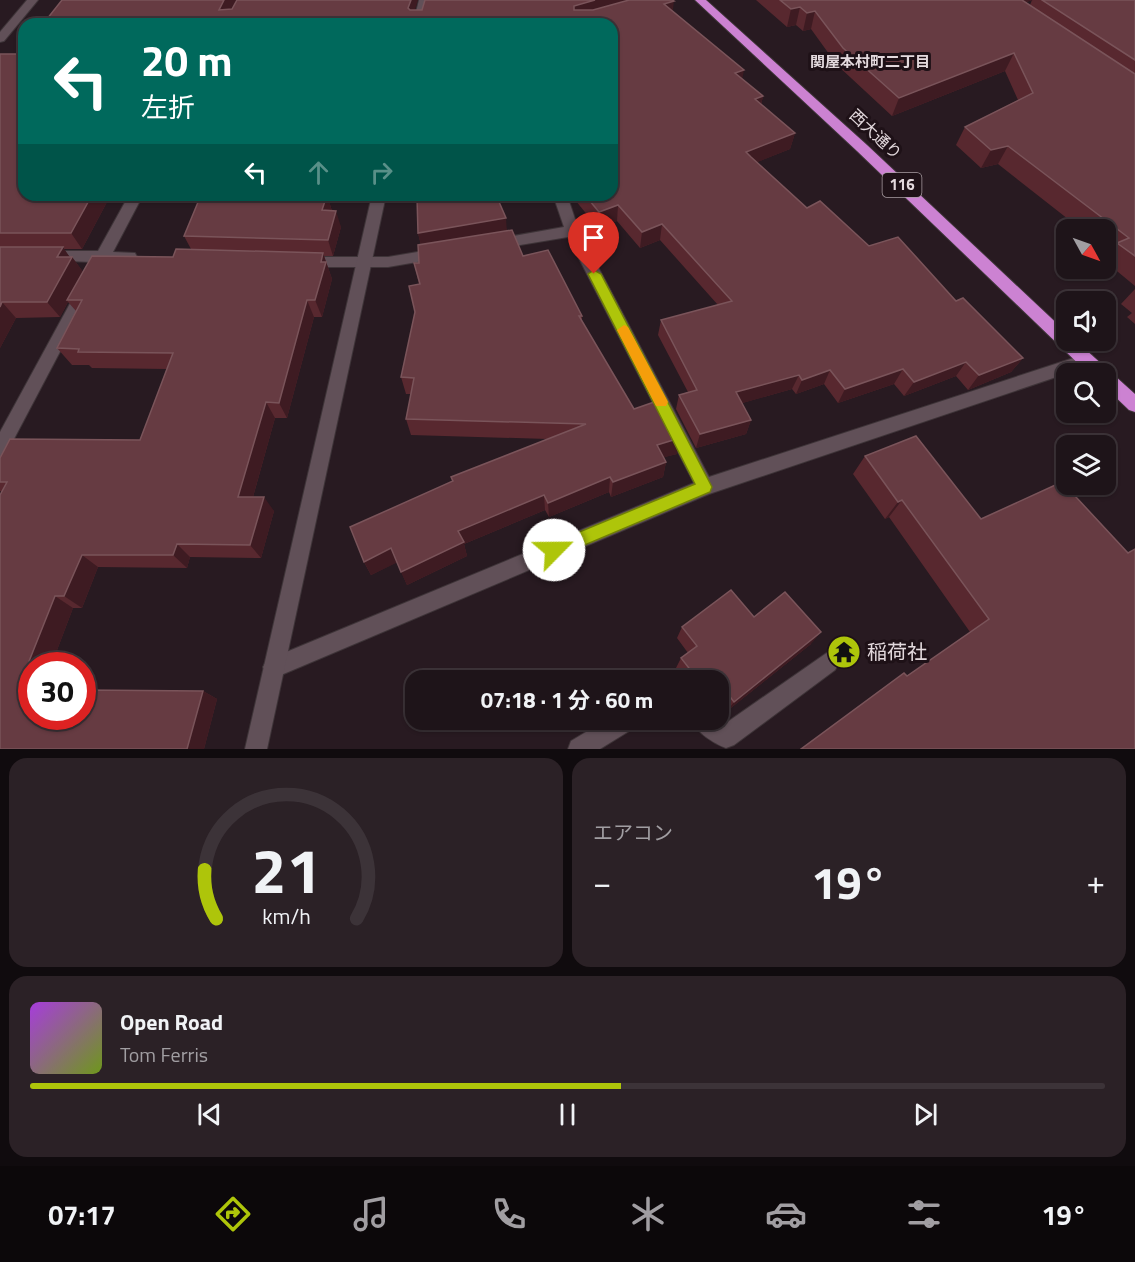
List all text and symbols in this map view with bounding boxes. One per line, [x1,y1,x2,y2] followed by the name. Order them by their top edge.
[141,28,233,92] text: 20 m
[42,42,120,120] icon: left
[810,50,930,73] district label: 関屋本村町二丁目
[141,86,195,127] text: 左折
[844,103,908,165] street label: 西大通り
[239,156,272,189] icon: left
[302,156,335,189] icon: ahead
[365,156,398,189] icon: right
[882,173,922,197] road number: 116
[568,212,619,274] pin
[1056,219,1116,279] north arrow
[1056,219,1116,495] map controls
[577,221,610,254] icon: arrive
[1056,291,1116,351] button: sound
[1056,363,1116,423] button: search
[1056,435,1116,495] button: layers
[522,518,586,582] position arrow
[826,634,862,670] temple icon: 稲荷社
[867,636,927,667] place label: 稲荷社
[18,652,96,730] speed limit sign: 30
[481,683,653,717] text: 07:18 · 1 分 · 60 m
[593,817,673,848] text: エアコン
[251,822,321,917] text: 21
[811,848,887,916] text: 19°
[593,857,611,907] text: −
[1087,857,1105,907] text: +
[262,901,310,933] text: km/h
[120,1005,223,1039] text: Open Road
[120,1039,208,1070] text: Tom Ferris
[193,1098,226,1131] icon: previous
[551,1098,584,1131] icon: pause
[909,1098,942,1131] icon: next
[212,1193,254,1235] icon: directions
[350,1193,392,1235] icon: music
[488,1193,530,1235] icon: phone
[627,1193,669,1235] icon: climate
[765,1193,807,1235] icon: car
[903,1193,945,1235] icon: filters
[48,1194,116,1235] text: 07:17
[1041,1194,1087,1235] text: 19°

